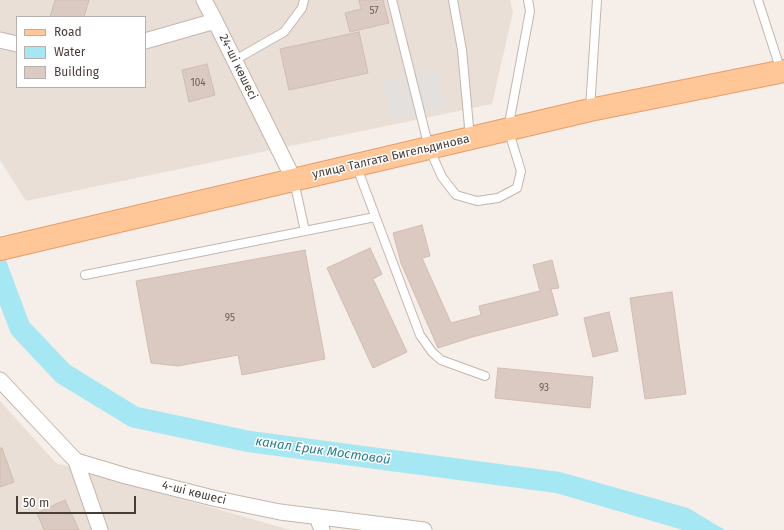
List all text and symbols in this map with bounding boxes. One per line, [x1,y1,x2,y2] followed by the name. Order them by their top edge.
[369,5,379,17] house number: 57
[16,16,146,88] legend
[54,25,82,39] text: Road
[216,32,260,102] street label: 24-ші көшесі
[54,45,85,59] text: Water
[54,65,99,79] text: Building
[190,77,206,89] house number: 104
[311,132,471,182] street label: улица Талгата Бигельдинова
[225,312,235,324] house number: 95
[539,382,549,394] house number: 93
[254,434,392,468] water label: канал Ерик Мостовой
[160,478,228,508] street label: 4-ші көшесі
[18,488,138,514] scale bar
[23,496,49,510] text: 50 m

